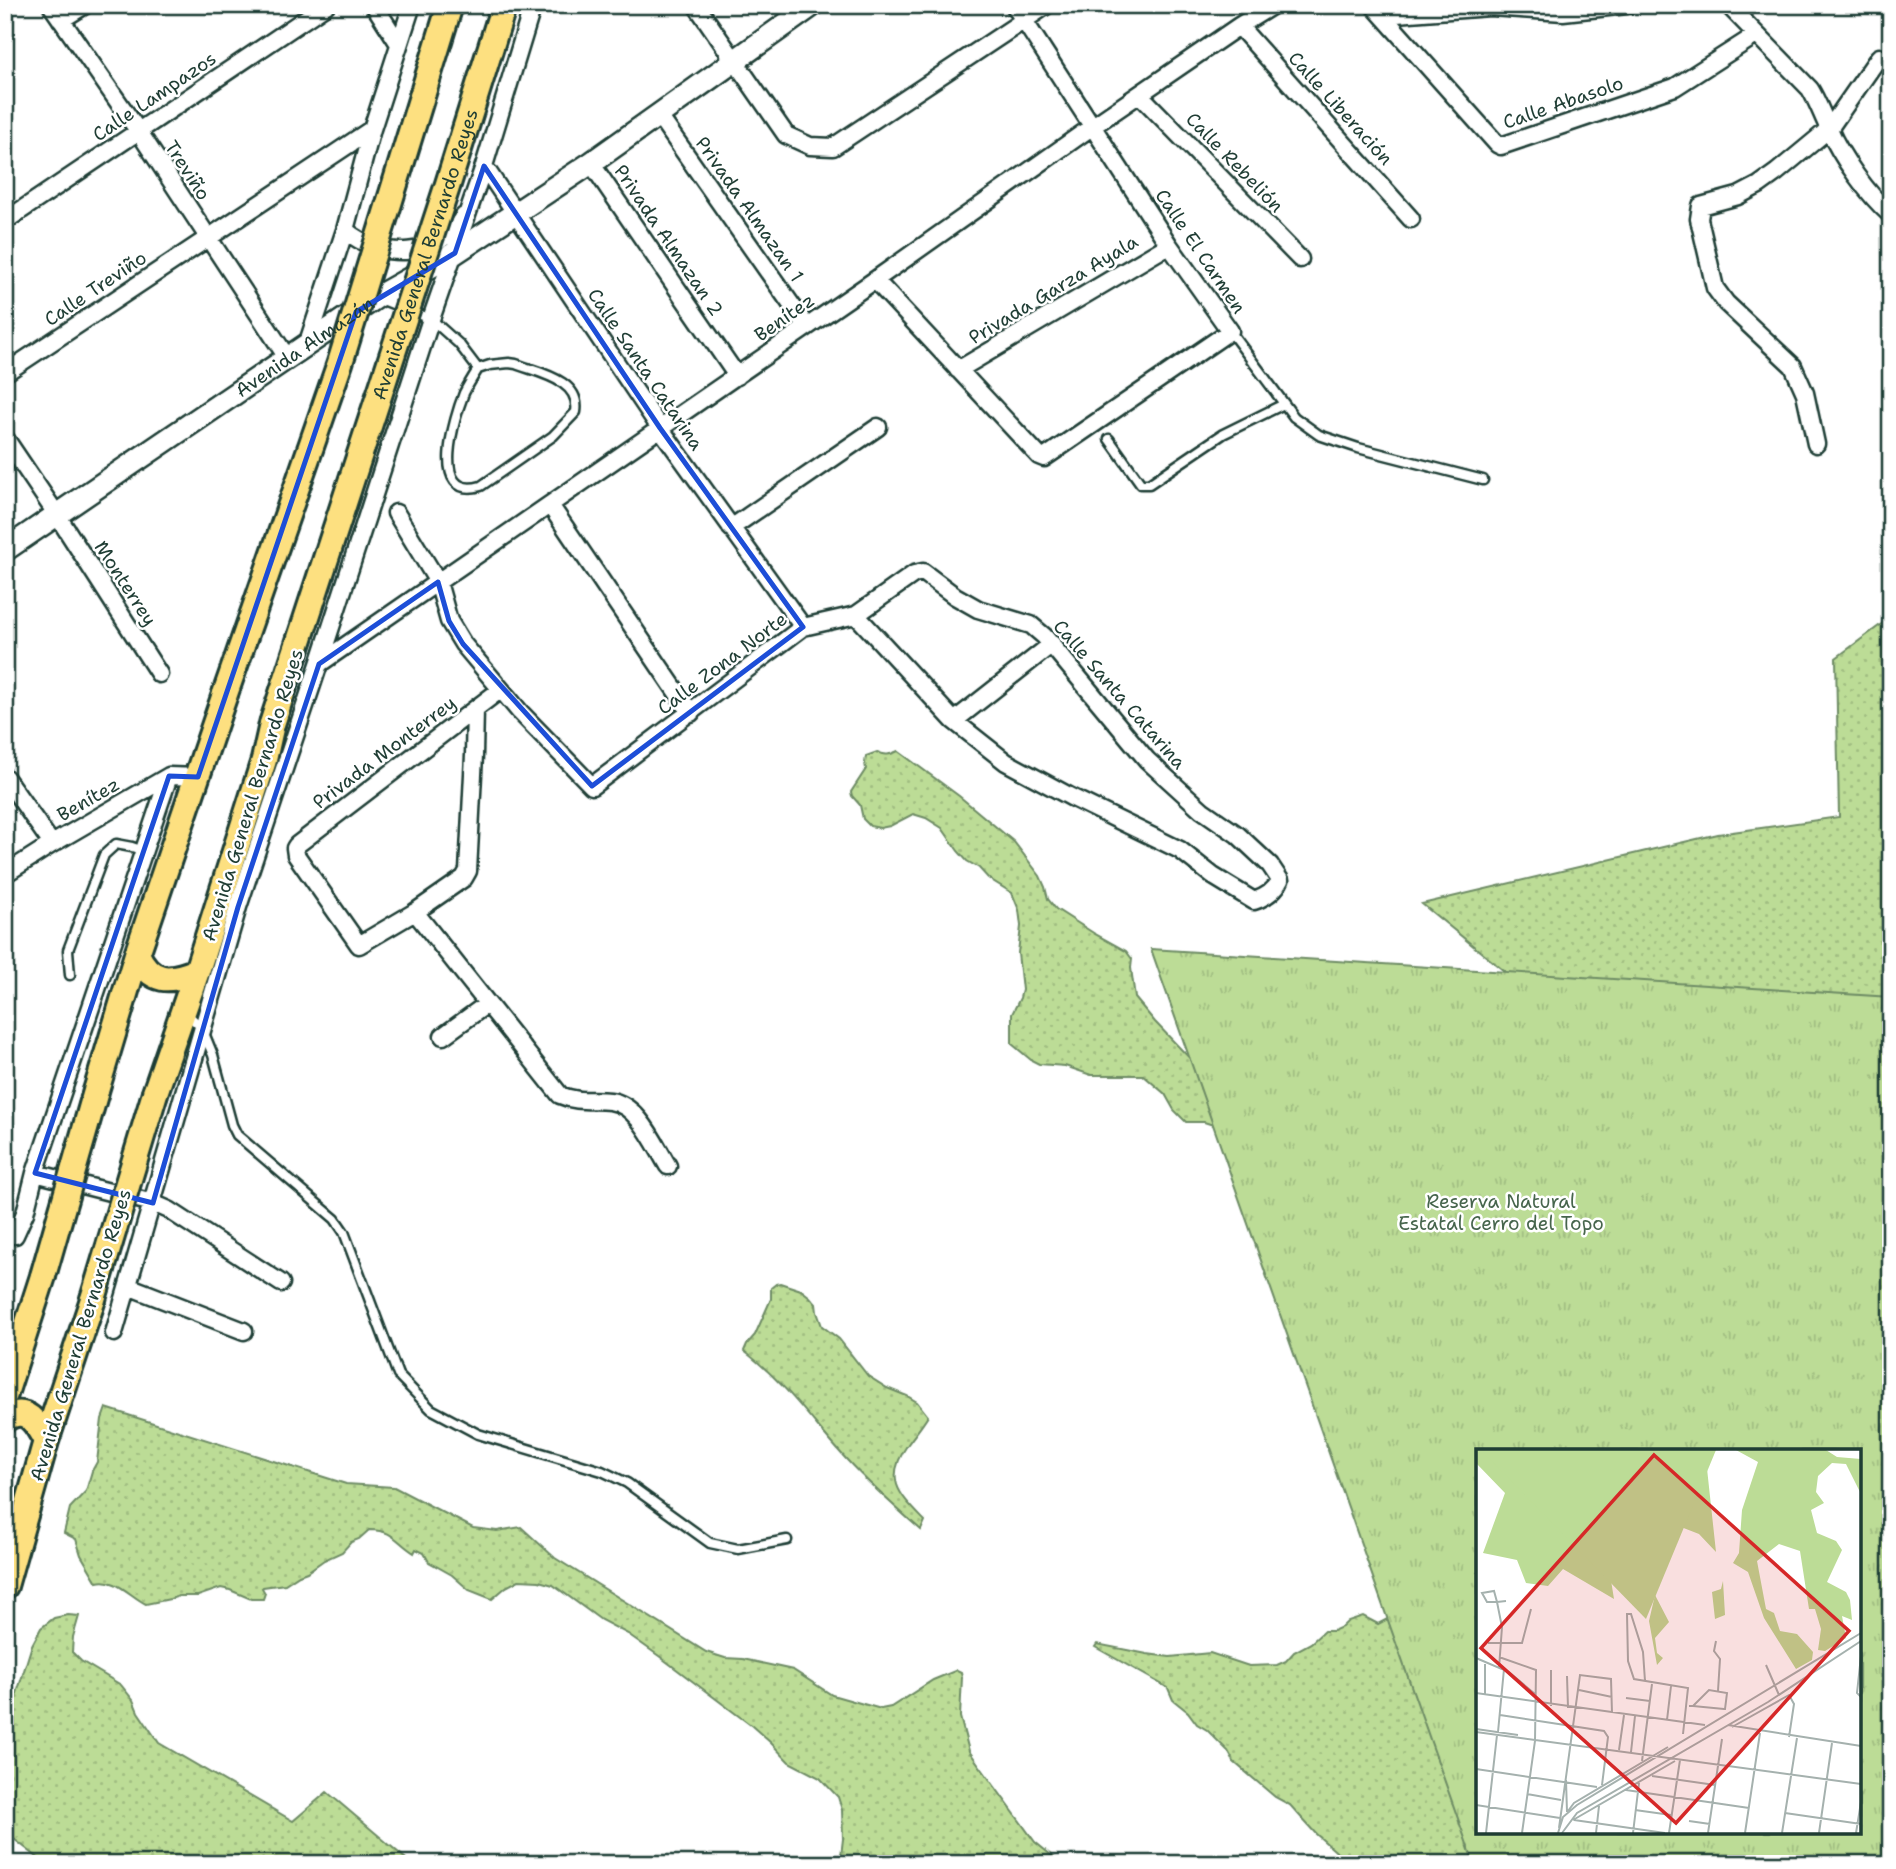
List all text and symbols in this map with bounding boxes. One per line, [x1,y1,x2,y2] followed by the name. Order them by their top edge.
[88,46,221,147] street label: Calle Lampazos
[1283,46,1398,171] street label: Calle Liberación
[1500,70,1627,135] street label: Calle Abasolo
[367,106,484,403] street label: Avenida General Bernardo Reyes
[1180,107,1289,218] street label: Calle Rebelión
[690,132,809,287] street label: Privada Almazan 1
[159,136,216,205] street label: Treviño
[609,160,729,321] street label: Privada Almazan 2
[1150,184,1252,318] street label: Calle El Carmen
[964,229,1143,350] street label: Privada Garza Ayala
[39,245,151,332] street label: Calle Treviño
[582,283,709,455] street label: Calle Santa Catarina
[749,288,819,347] street label: Benítez
[230,291,379,403] street label: Avenida Almazán
[89,536,162,631] street label: Monterrey
[652,606,792,720] street label: Calle Zona Norte
[1048,614,1192,775] street label: Calle Santa Catarina
[196,646,309,944] street label: Avenida General Bernardo Reyes
[308,690,461,814] street label: Privada Monterrey
[53,772,124,827] street label: Benítez
[24,1186,137,1484] street label: Avenida General Bernardo Reyes
[1398,1189,1604,1236] park label: Reserva Natural Estatal Cerro del Topo
[1476,1449,1861,1834] inset map

